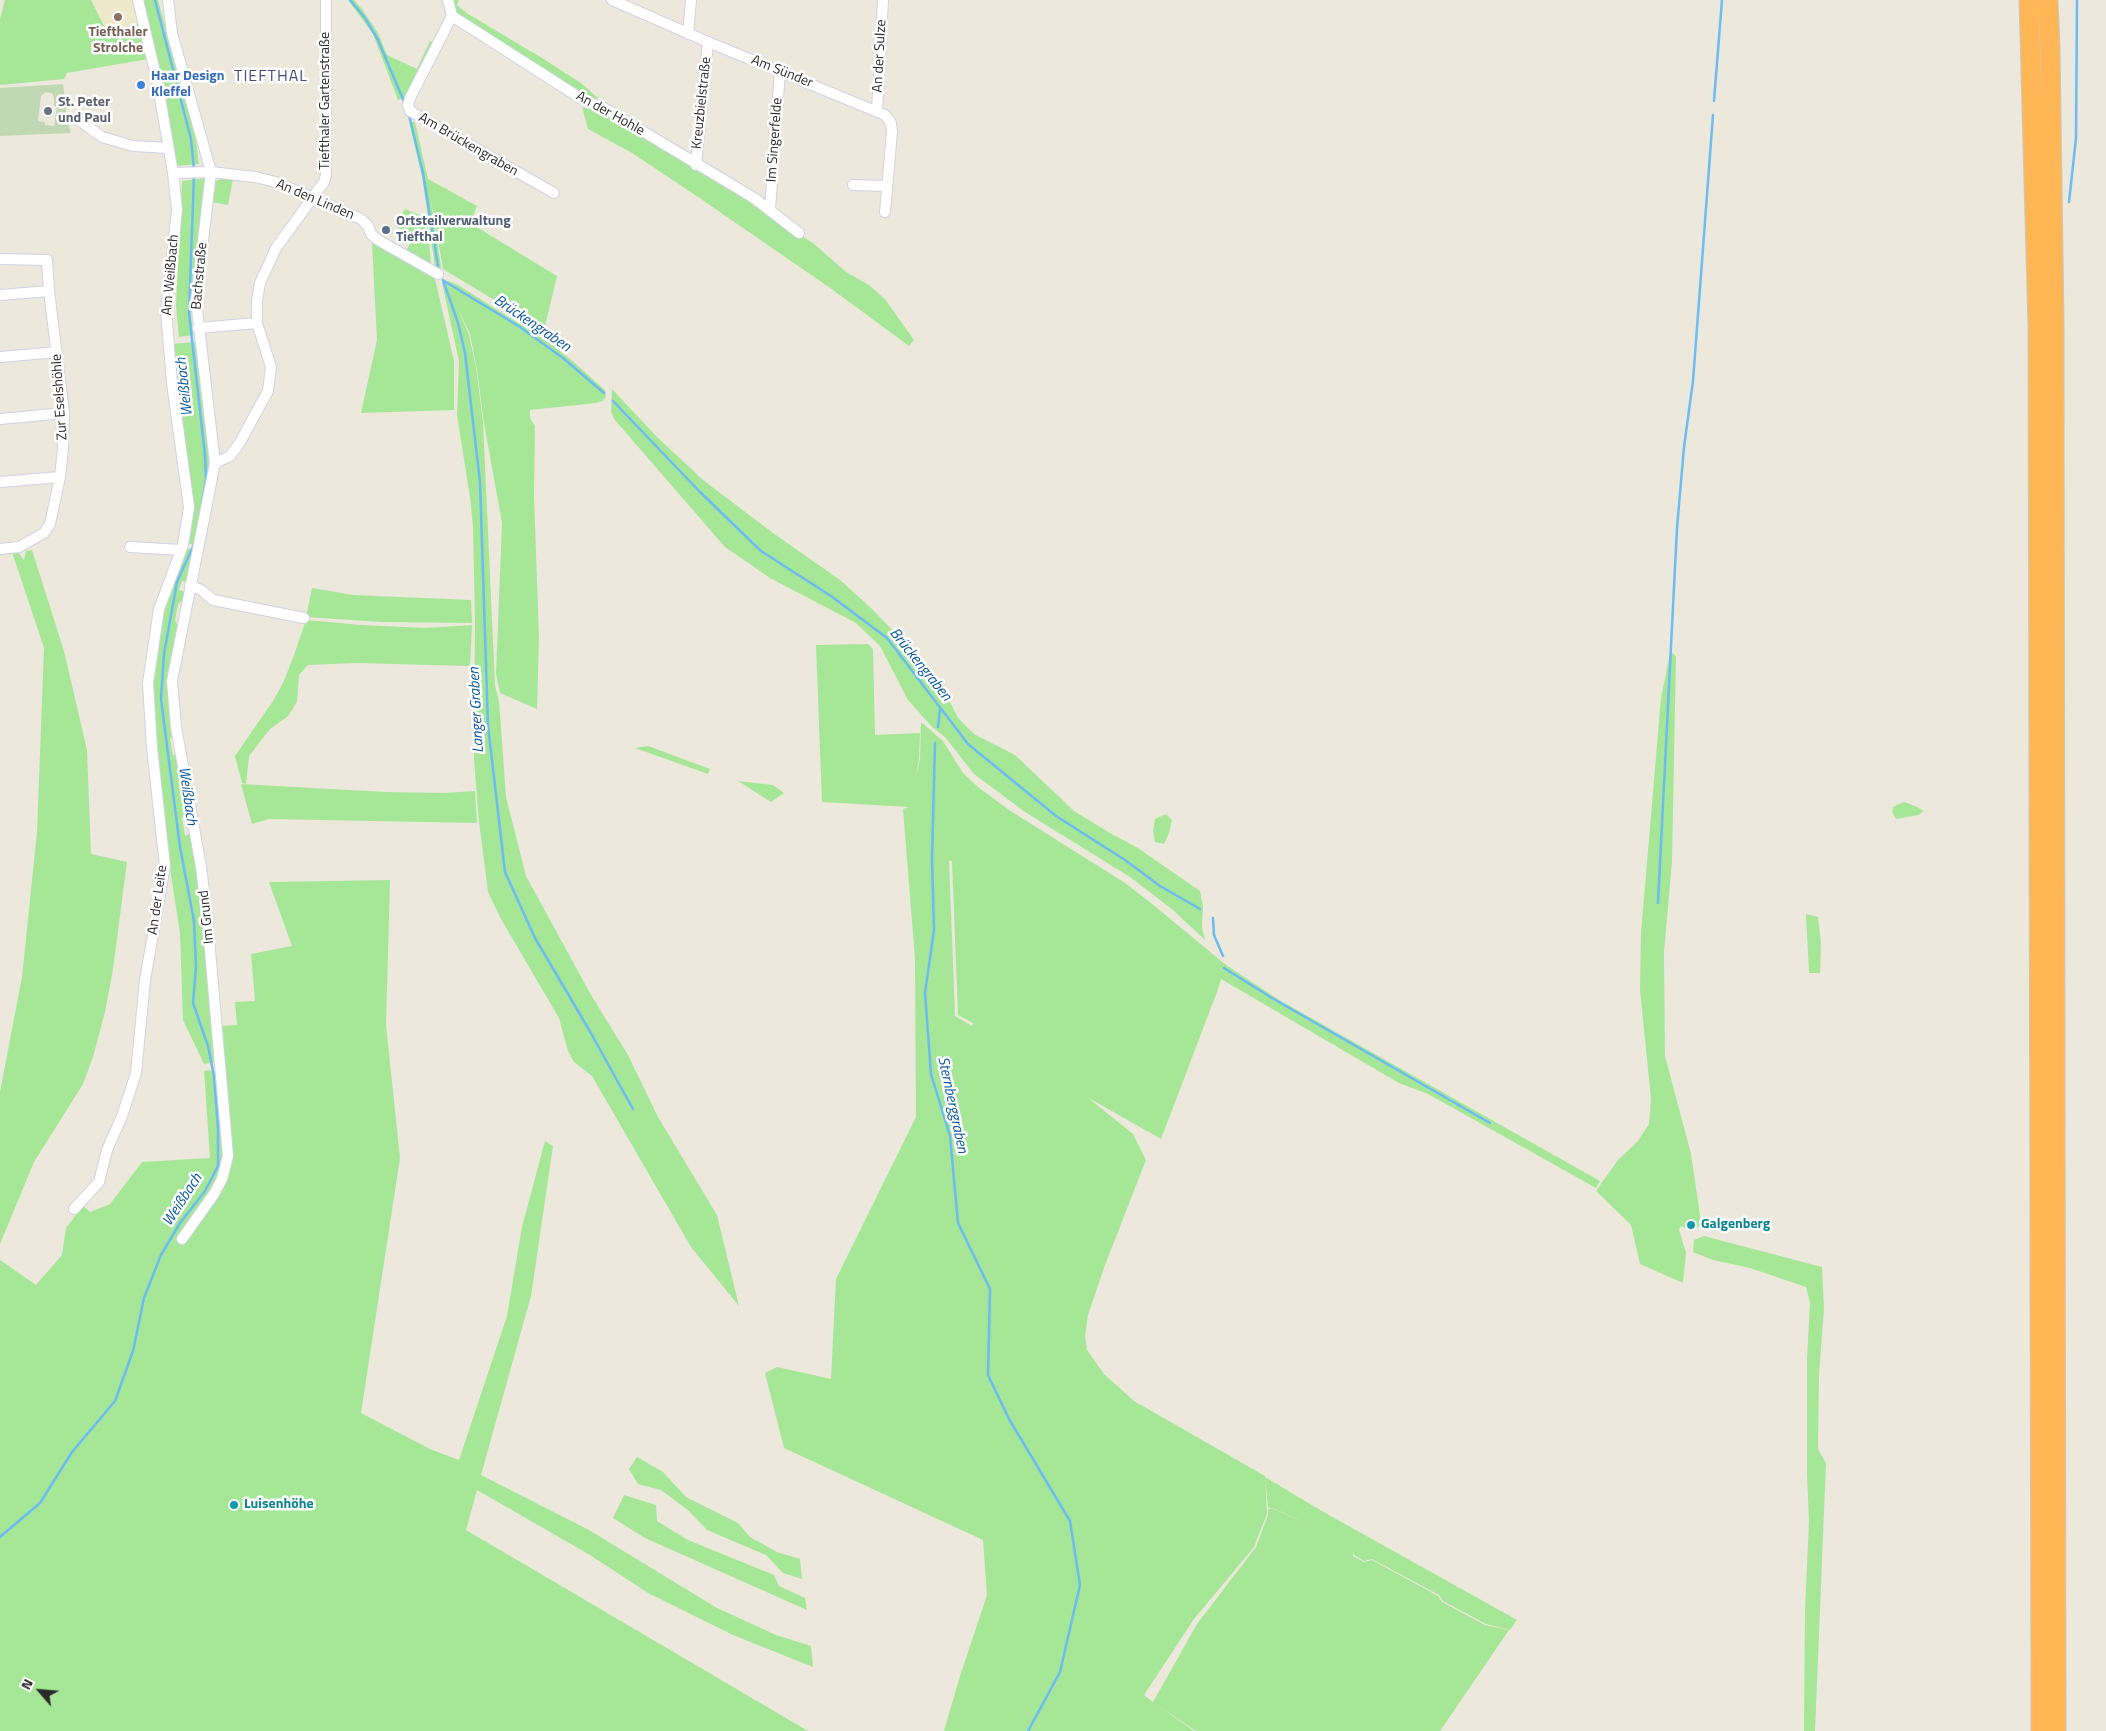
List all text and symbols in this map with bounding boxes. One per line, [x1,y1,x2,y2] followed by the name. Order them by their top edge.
[112,11,124,23] marker: Tiefthaler Strolche
[870,19,890,93] street label: An der Sulze
[88,25,148,58] place label: Tiefthaler Strolche
[318,32,334,170] street label: Tiefthaler Gartenstraße
[749,52,815,92] street label: Am Sünder
[689,56,715,150] street label: Kreuzbielstraße
[233,67,309,87] district label: TIEFTHAL
[151,69,225,102] place label: Haar Design Kleffel
[135,79,147,91] marker: Haar Design Kleffel
[573,88,647,140] street label: An der Hohle
[58,95,111,128] place label: St. Peter und Paul
[764,97,786,183] street label: Im Singerfelde
[42,105,54,117] marker: St. Peter und Paul
[415,110,521,180] street label: Am Brückengraben
[273,176,357,224] street label: An den Linden
[396,214,511,246] place label: Ortsteilverwaltung Tiefthal
[380,224,392,236] marker: Ortsteilverwaltung Tiefthal
[159,234,183,316] street label: Am Weißbach
[189,242,211,310] street label: Bachstraße
[490,292,574,356] water label: Brückengraben
[49,353,71,441] street label: Zur Eselshöhle
[173,357,197,417] water label: Weißbach
[885,625,955,705] water label: Brückengraben
[466,667,488,753] water label: Langer Graben
[174,766,200,826] water label: Weißbach
[145,864,171,936] street label: An der Leite
[196,889,218,945] street label: Im Grund
[933,1055,971,1155] water label: Sternberggraben
[159,1170,207,1230] water label: Weißbach
[1701,1217,1770,1233] place label: Galgenberg
[1685,1219,1697,1231] marker: Galgenberg
[244,1497,314,1513] place label: Luisenhöhe
[228,1499,240,1511] marker: Luisenhöhe
[15,1666,65,1716] north arrow
[15,1675,38,1693] text: N

